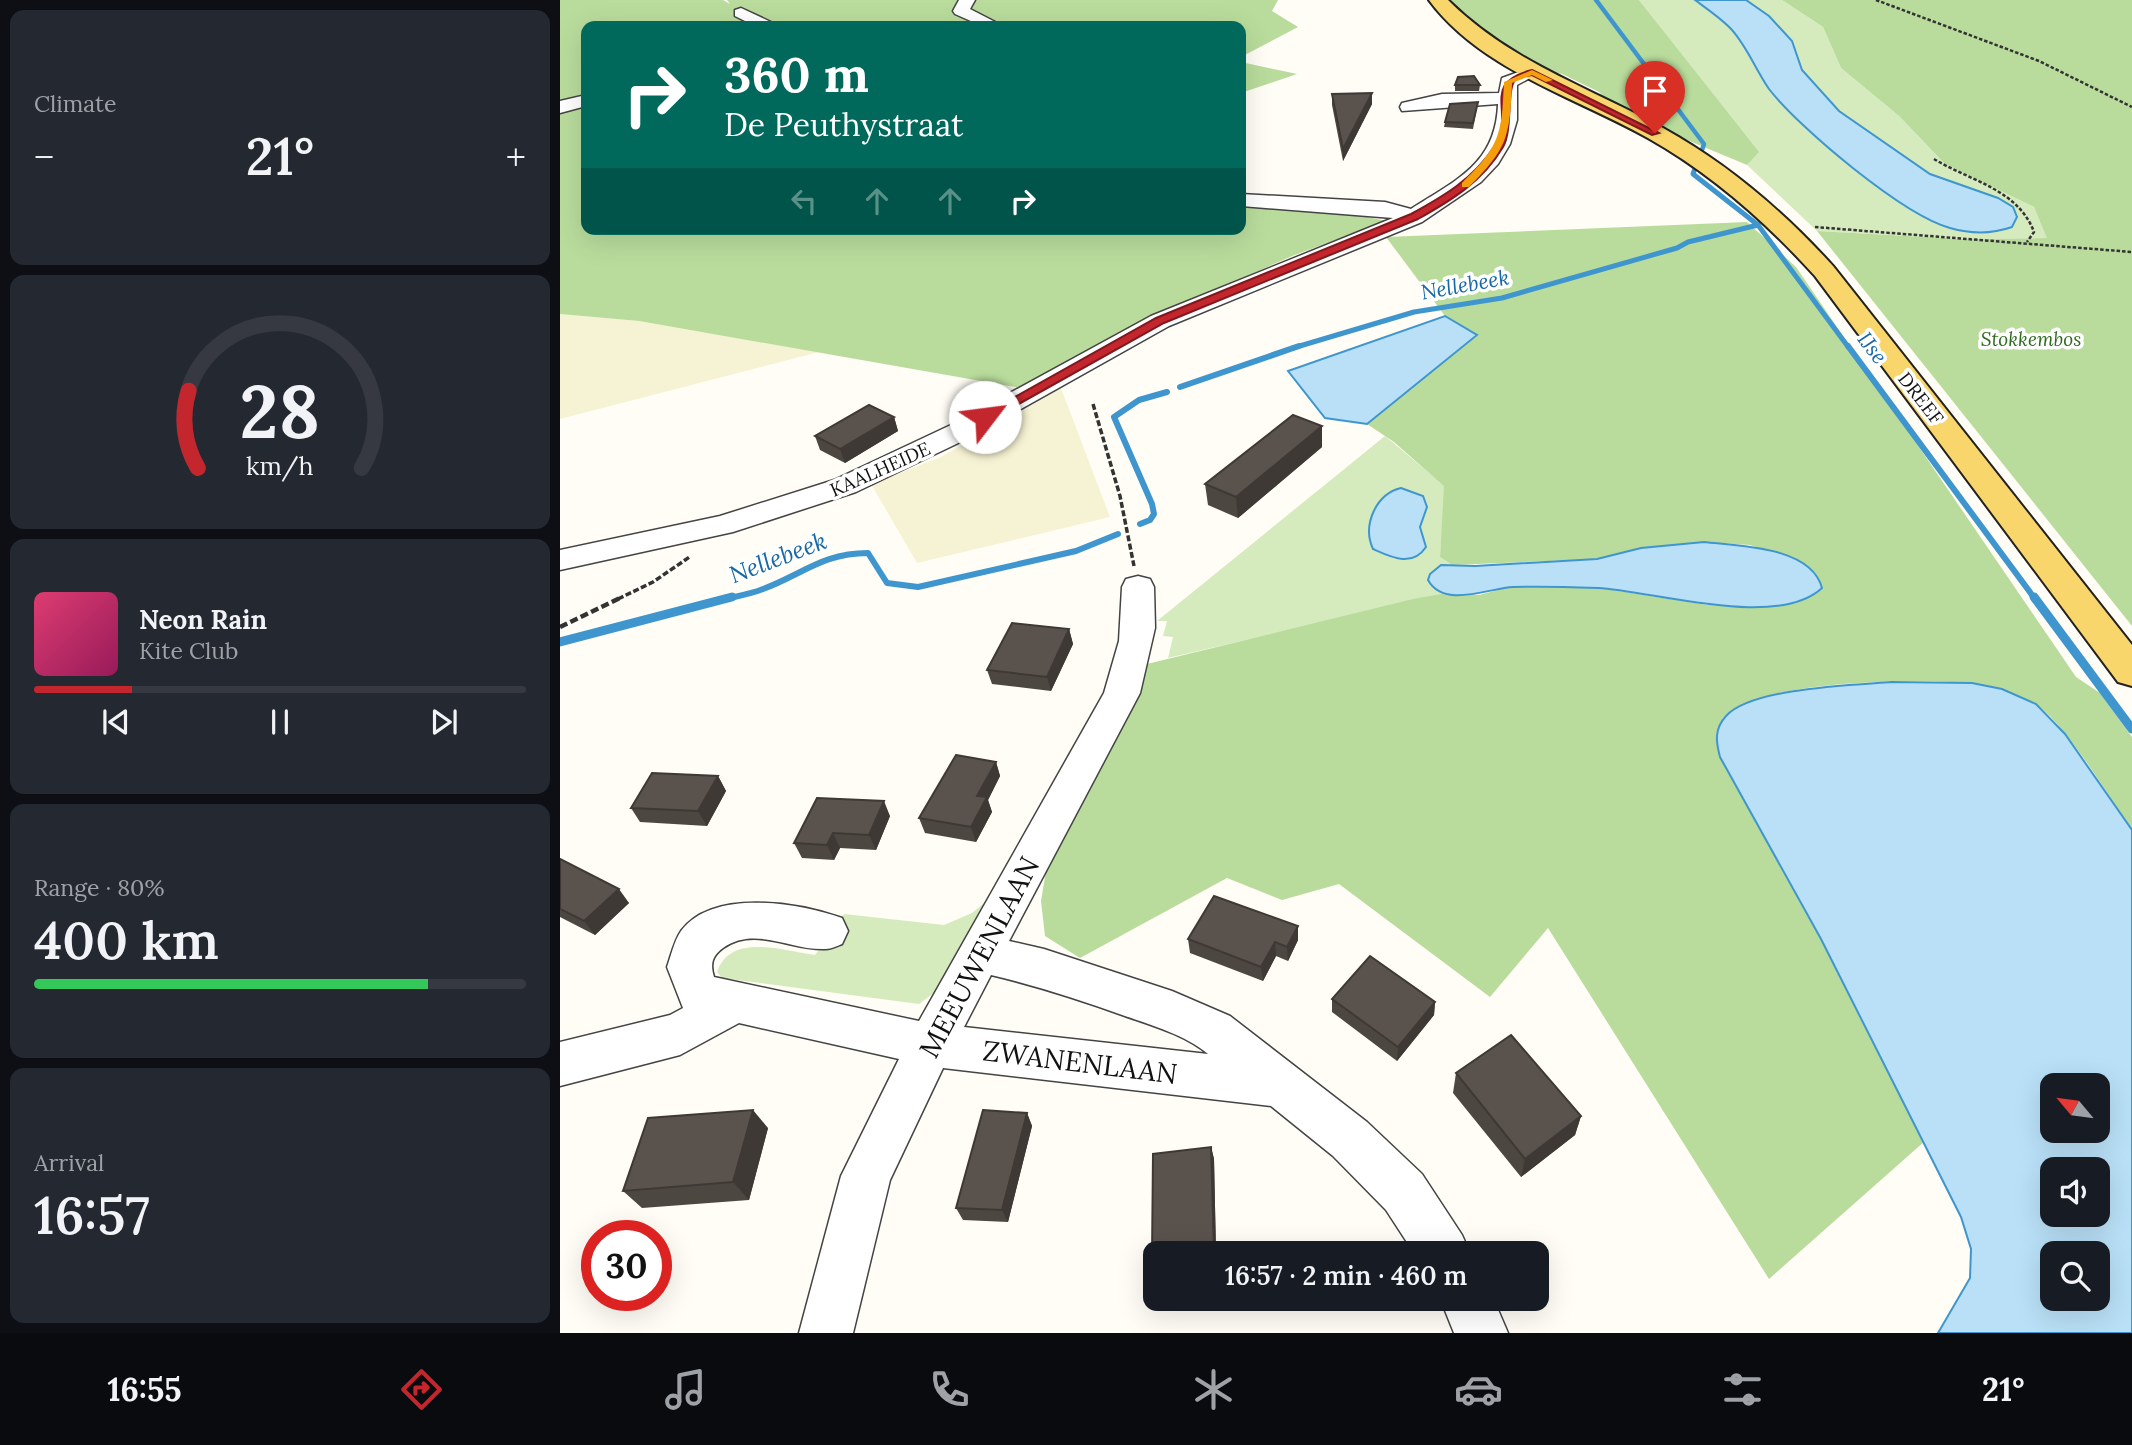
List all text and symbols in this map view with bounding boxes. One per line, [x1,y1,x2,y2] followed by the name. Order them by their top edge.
[724,43,869,105] text: 360 m
[609,49,700,140] icon: right
[1625,61,1685,133] pin
[1636,72,1674,110] icon: arrive
[34,89,116,118] text: Climate
[724,104,963,145] text: De Peuthystraat
[246,123,314,189] text: 21°
[34,133,54,181] text: −
[506,133,526,181] text: +
[785,182,823,220] icon: left
[858,182,896,220] icon: ahead
[931,182,969,220] icon: ahead
[1004,182,1042,220] icon: right
[1419,263,1511,306] water label: Nellebeek
[1852,326,1893,369] water label: IJse
[1981,327,2081,351] park label: Stokkembos
[240,365,320,458] text: 28
[1893,367,1949,429] street label: DREEF
[948,380,1022,454] position arrow
[826,436,934,502] street label: KAALHEIDE
[246,450,314,482] text: km/h
[725,525,831,590] water label: Nellebeek
[139,603,267,636] text: Neon Rain
[139,636,238,665] text: Kite Club
[97,703,135,741] icon: previous
[261,703,299,741] icon: pause
[425,703,463,741] icon: next
[911,850,1047,1064] street label: MEEUWENLAAN
[34,873,164,902] text: Range · 80%
[34,907,219,973] text: 400 km
[981,1032,1179,1092] street label: ZWANENLAAN
[2040,1073,2110,1143] north arrow
[2040,1073,2110,1311] map controls
[34,1148,104,1177] text: Arrival
[2040,1157,2110,1227] button: sound
[34,1182,150,1248] text: 16:57
[581,1220,672,1311] speed limit sign: 30
[2040,1241,2110,1311] button: search
[1225,1259,1467,1292] text: 16:57 · 2 min · 460 m
[397,1365,446,1414] icon: directions
[661,1365,710,1414] icon: music
[925,1365,974,1414] icon: phone
[1189,1365,1238,1414] icon: climate
[1454,1365,1503,1414] icon: car
[1718,1365,1767,1414] icon: filters
[108,1369,182,1410] text: 16:55
[1982,1369,2024,1410] text: 21°

